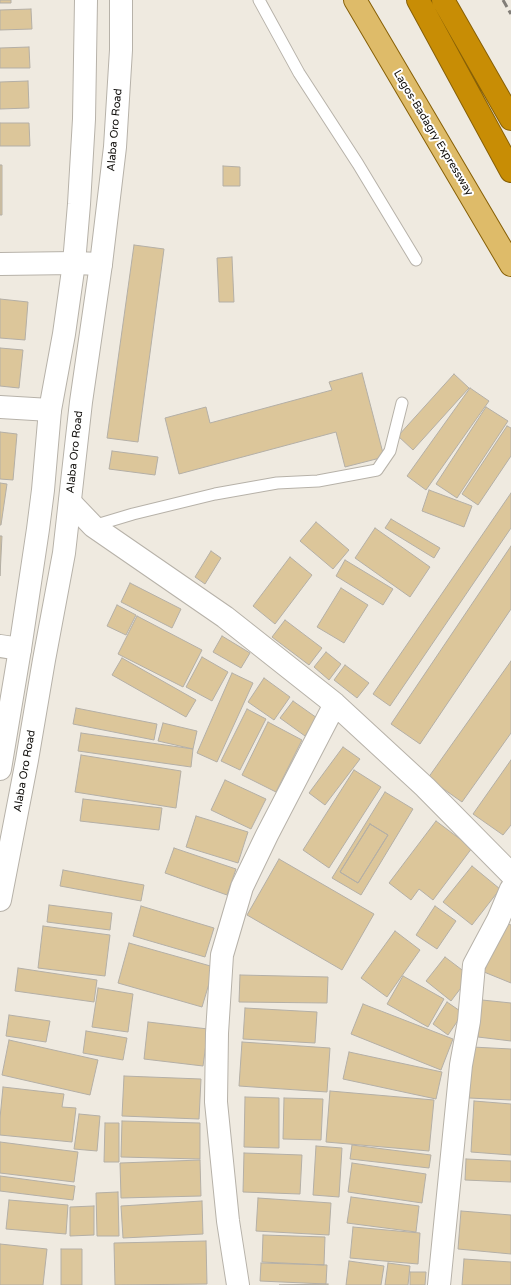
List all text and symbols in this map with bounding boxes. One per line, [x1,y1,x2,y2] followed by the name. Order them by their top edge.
[390,68,476,198] street label: Lagos-Badagry Expressway
[105,88,125,172] street label: Alaba Oro Road
[64,410,86,494] street label: Alaba Oro Road
[11,729,39,813] street label: Alaba Oro Road

